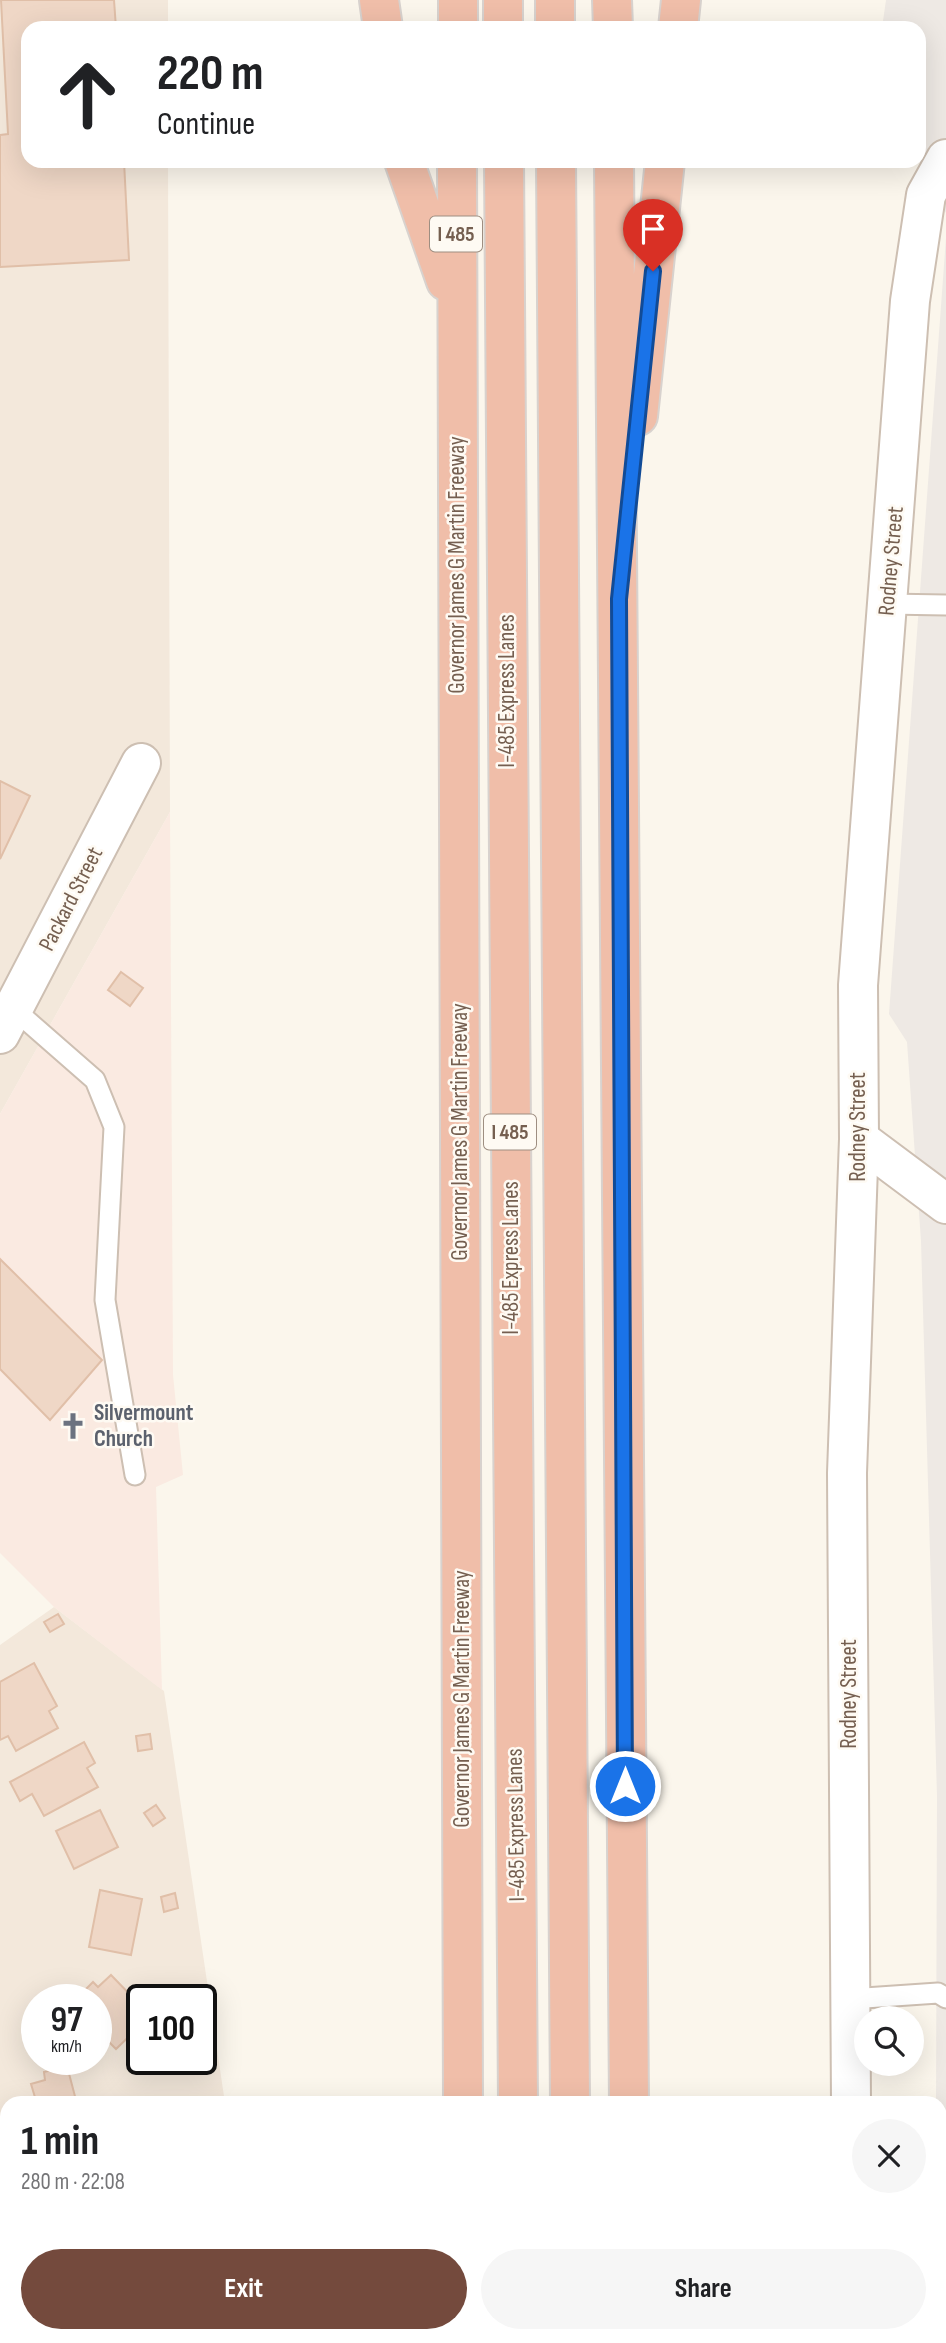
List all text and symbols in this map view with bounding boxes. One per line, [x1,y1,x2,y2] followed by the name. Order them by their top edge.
[157,45,263,104] text: 220 m
[42,49,133,140] icon: ahead
[157,105,255,144] text: Continue
[623,199,683,271] pin
[634,210,672,248] icon: arrive
[430,216,482,252] road number: I 485
[443,436,471,694] street label: Governor James G Martin Freeway
[872,505,910,617] street label: Rodney Street
[493,614,521,768] street label: I-485 Express Lanes
[33,842,109,956] street label: Packard Street
[446,1003,474,1261] street label: Governor James G Martin Freeway
[844,1072,872,1182] street label: Rodney Street
[484,1114,536,1150] road number: I 485
[497,1181,525,1335] street label: I-485 Express Lanes
[94,1399,194,1453] place label: Silvermount Church
[58,1411,88,1441] church icon: Silvermount Church
[448,1570,476,1828] street label: Governor James G Martin Freeway
[835,1639,863,1749] street label: Rodney Street
[501,1748,531,1902] street label: I-485 Express Lanes
[588,1749,662,1823] position arrow
[126,1984,217,2075] speed limit sign: 100
[51,1999,82,2042] text: 97
[854,2006,924,2076] map controls
[854,2006,924,2076] button: search
[51,2036,82,2057] text: km/h
[21,2116,99,2167] text: 1 min
[852,2119,926,2193] button: close
[21,2168,125,2196] text: 280 m · 22:08
[21,2249,467,2329] button: Exit
[481,2249,926,2329] button: Share

